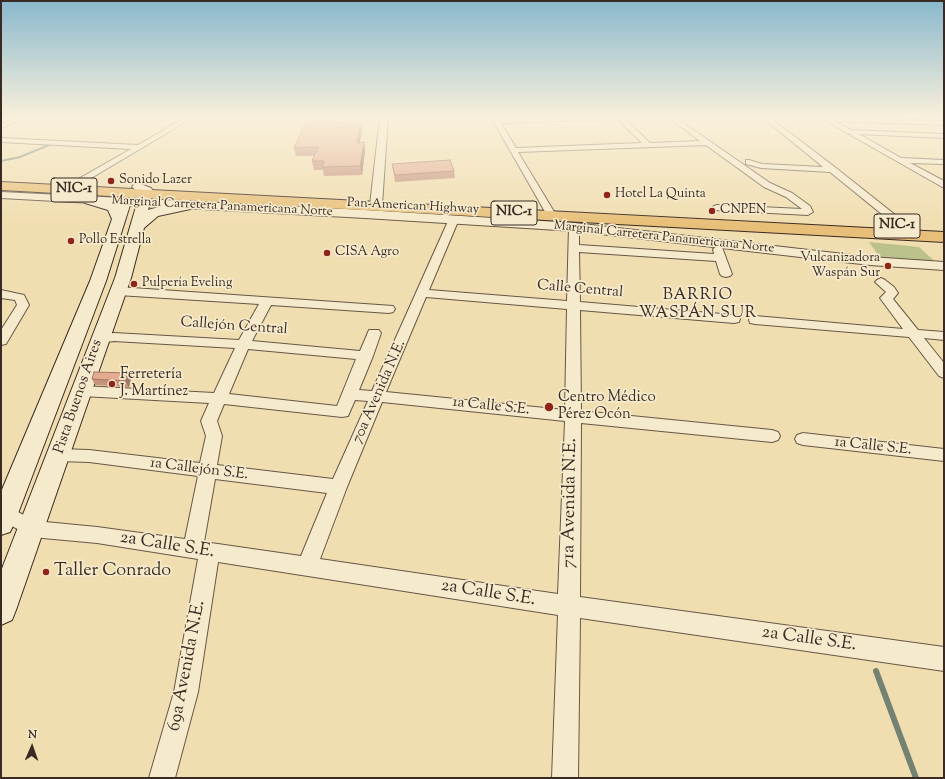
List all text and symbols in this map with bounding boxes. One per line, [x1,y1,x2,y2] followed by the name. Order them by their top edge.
[119,173,192,189] place label: Sonido Lazer
[106,176,116,186] marker: Sonido Lazer
[51,178,97,202] road number: NIC-1
[615,187,706,203] place label: Hotel La Quinta
[602,190,612,200] marker: Hotel La Quinta
[111,193,333,221] street label: Marginal Carretera Panamericana Norte
[347,196,479,218] street label: Pan-American Highway
[491,201,537,225] road number: NIC-1
[720,203,766,219] place label: CNPEN
[707,206,717,216] marker: CNPEN
[874,214,920,238] road number: NIC-1
[553,219,775,257] street label: Marginal Carretera Panamericana Norte
[79,233,151,249] place label: Pollo Estrella
[66,236,76,246] marker: Pollo Estrella
[335,245,399,261] place label: CISA Agro
[322,248,332,258] marker: CISA Agro
[800,251,880,282] place label: Vulcanizadora Waspán Sur
[883,261,893,271] marker: Vulcanizadora Waspán Sur
[142,276,232,292] place label: Pulpería Eveling
[536,277,624,303] street label: Calle Central
[129,279,139,289] marker: Pulpería Eveling
[639,286,757,324] district label: BARRIO WASPÁN SUR
[180,314,288,340] street label: Callejón Central
[51,338,107,456] street label: Pista Buenos Aires
[349,338,411,446] street label: 70a Avenida N.E.
[120,366,188,401] place label: Ferretería J. Martínez
[107,379,117,389] marker: Ferretería J. Martínez
[558,389,656,424] place label: Centro Médico Pérez Ocón
[451,394,531,420] street label: 1a Calle S.E.
[543,401,555,413] marker: Centro Médico Pérez Ocón
[833,434,913,460] street label: 1a Calle S.E.
[559,438,583,568] street label: 71a Avenida N.E.
[149,455,249,485] street label: 1a Callejón S.E.
[118,528,216,564] street label: 2a Calle S.E.
[54,561,171,583] place label: Taller Conrado
[41,567,51,577] marker: Taller Conrado
[439,576,537,612] street label: 2a Calle S.E.
[165,599,211,733] street label: 69a Avenida N.E.
[760,623,858,657] street label: 2a Calle S.E.
[12,727,52,767] north arrow
[28,727,37,743] text: N

